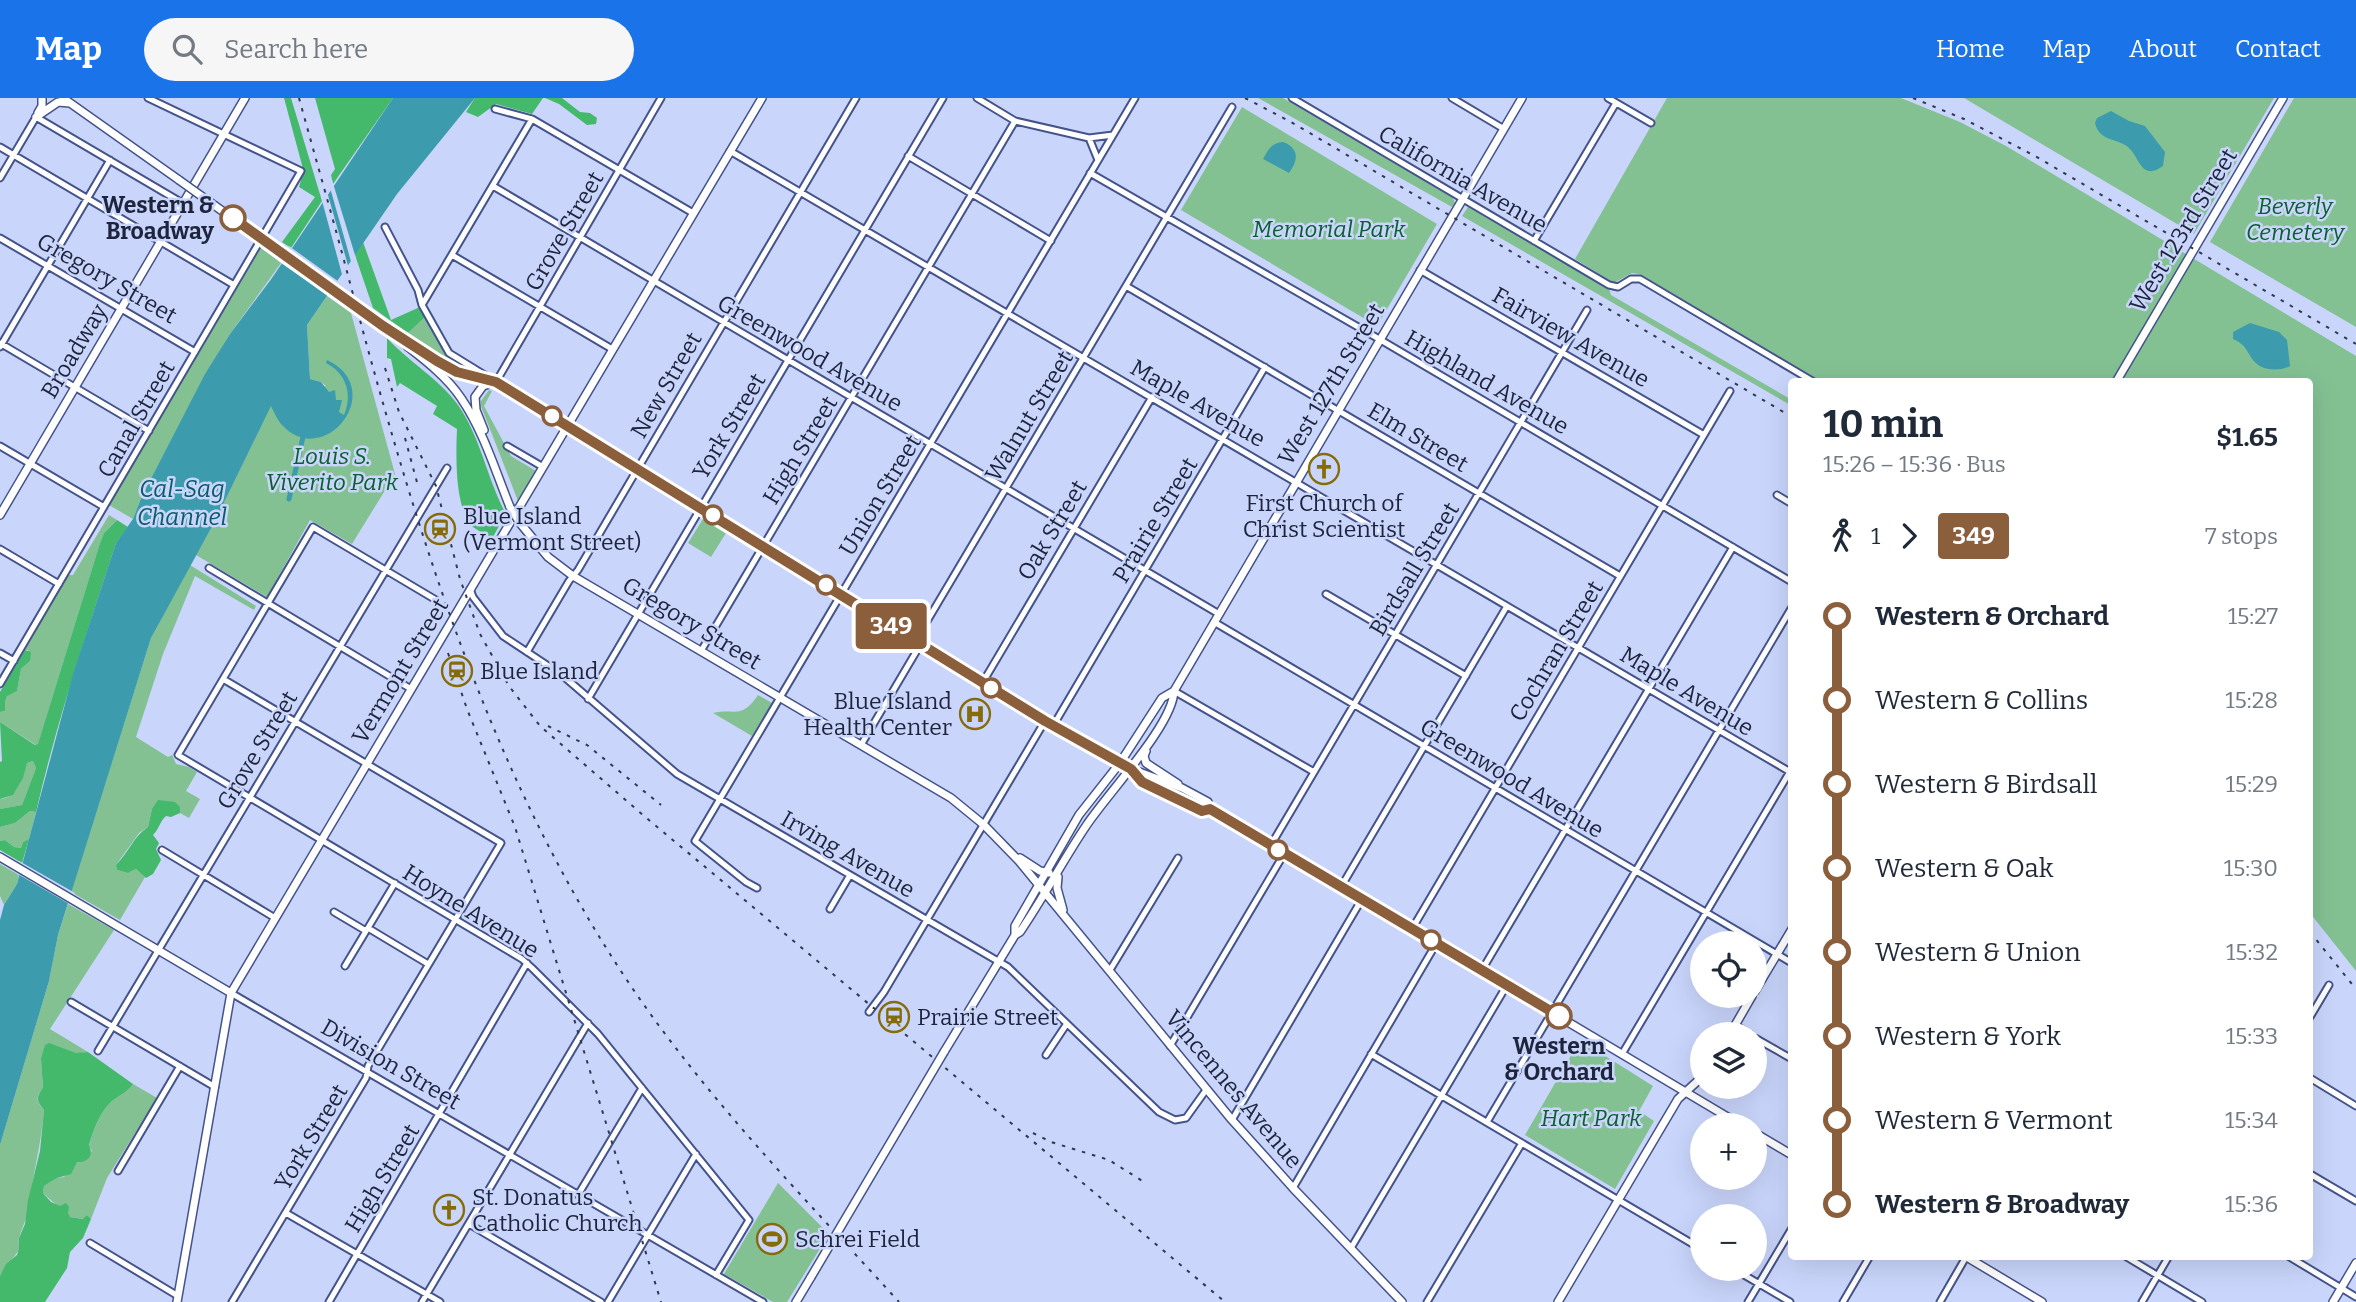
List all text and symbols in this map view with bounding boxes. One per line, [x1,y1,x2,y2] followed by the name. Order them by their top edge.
[144,18,634,81] search box
[35,29,102,69] text: Map
[168,30,206,68] icon: search
[224,34,368,65] text: Search here
[1936,35,2005,63] text: Home
[2043,35,2091,63] text: Map
[2129,35,2197,63] text: About
[2235,35,2321,63] text: Contact
[1374,119,1552,239] street label: California Avenue
[2123,143,2243,317] street label: West 123rd Street
[519,166,609,296] street label: Grove Street
[102,191,214,245] place label: Western & Broadway
[2246,192,2345,246] park label: Beverly Cemetery
[220,205,246,231] marker: Western & Broadway
[1253,215,1406,243] park label: Memorial Park
[32,227,182,329] street label: Gregory Street
[1487,281,1655,393] street label: Fairview Avenue
[712,289,908,417] street label: Greenwood Avenue
[35,298,113,403] street label: Broadway
[1272,298,1390,470] street label: West 127th Street
[1400,324,1574,440] street label: Highland Avenue
[624,327,708,443] street label: New Street
[979,346,1079,486] street label: Walnut Street
[1126,353,1270,453] street label: Maple Avenue
[91,356,181,482] street label: Canal Street
[686,368,772,484] street label: York Street
[757,391,843,509] street label: High Street
[1363,396,1473,478] street label: Elm Street
[1823,401,1943,447] text: 10 min
[542,406,562,426] unlabelled marker
[2216,422,2278,453] text: $1.65
[833,430,927,560] street label: Union Street
[266,442,399,496] park label: Louis S. Viverito Park
[1823,450,2006,478] text: 15:26 – 15:36 · Bus
[1107,452,1203,588] street label: Prairie Street
[1307,452,1341,486] church icon: First Church of Christ Scientist
[137,475,227,531] water label: Cal-Sag Channel
[1011,475,1093,585] street label: Oak Street
[1243,489,1405,543] place label: First Church of Christ Scientist
[1363,497,1465,641] street label: Birdsall Street
[463,502,641,556] place label: Blue Island (Vermont Street)
[703,505,723,525] unlabelled marker
[423,512,457,546] station icon: Blue Island (Vermont Street)
[1823,517,1861,555] icon: walk
[1890,517,1928,555] icon: forward
[1871,522,1880,550] text: 1
[1952,522,1995,550] text: 349
[2205,522,2278,550] text: 7 stops
[617,571,767,675] street label: Gregory Street
[816,575,836,595] unlabelled marker
[1503,576,1609,726] street label: Cochran Street
[346,593,454,749] street label: Vermont Street
[1875,601,2109,632] text: Western & Orchard
[2228,602,2278,630] text: 15:27
[851,603,931,649] line badge: 349
[870,612,912,640] text: 349
[1615,640,1759,742] street label: Maple Avenue
[440,654,474,688] station icon: Blue Island
[480,657,599,685] place label: Blue Island
[981,678,1001,698] unlabelled marker
[1875,685,2088,716] text: Western & Collins
[211,686,303,814] street label: Grove Street
[2225,686,2278,714] text: 15:28
[803,687,952,741] place label: Blue Island Health Center
[958,697,992,731] hospital icon: Blue Island Health Center
[1415,712,1609,844] street label: Greenwood Avenue
[1875,769,2098,800] text: Western & Birdsall
[2226,770,2278,798] text: 15:29
[776,804,920,904] street label: Irving Avenue
[1268,840,1288,860] unlabelled marker
[1875,853,2053,884] text: Western & Oak
[2224,854,2278,882] text: 15:30
[398,858,544,964] street label: Hoyne Avenue
[1421,930,1441,950] unlabelled marker
[1690,931,1767,1281] map controls
[1690,931,1767,1008] button: locate
[1875,937,2081,968] text: Western & Union
[2226,938,2278,966] text: 15:32
[877,1000,911,1034] station icon: Prairie Street
[917,1003,1058,1031] place label: Prairie Street
[1546,1003,1572,1029] marker: Western & Orchard
[1159,1004,1309,1174] street label: Vincennes Avenue
[316,1013,466,1115] street label: Division Street
[1875,1021,2061,1052] text: Western & York
[1690,1022,1767,1099] button: layers
[2226,1022,2278,1050] text: 15:33
[1504,1032,1614,1086] place label: Western & Orchard
[268,1079,354,1195] street label: York Street
[1541,1104,1642,1132] park label: Hart Park
[1875,1105,2113,1136] text: Western & Vermont
[2225,1106,2278,1134] text: 15:34
[1690,1113,1767,1190] button: +
[339,1119,425,1237] street label: High Street
[472,1183,643,1237] place label: St. Donatus Catholic Church
[1875,1189,2129,1220] text: Western & Broadway
[2225,1190,2278,1218] text: 15:36
[432,1193,466,1227] church icon: St. Donatus Catholic Church
[1690,1204,1767,1281] button: −
[755,1222,789,1256] sports icon: Schrei Field
[795,1225,920,1253] place label: Schrei Field

